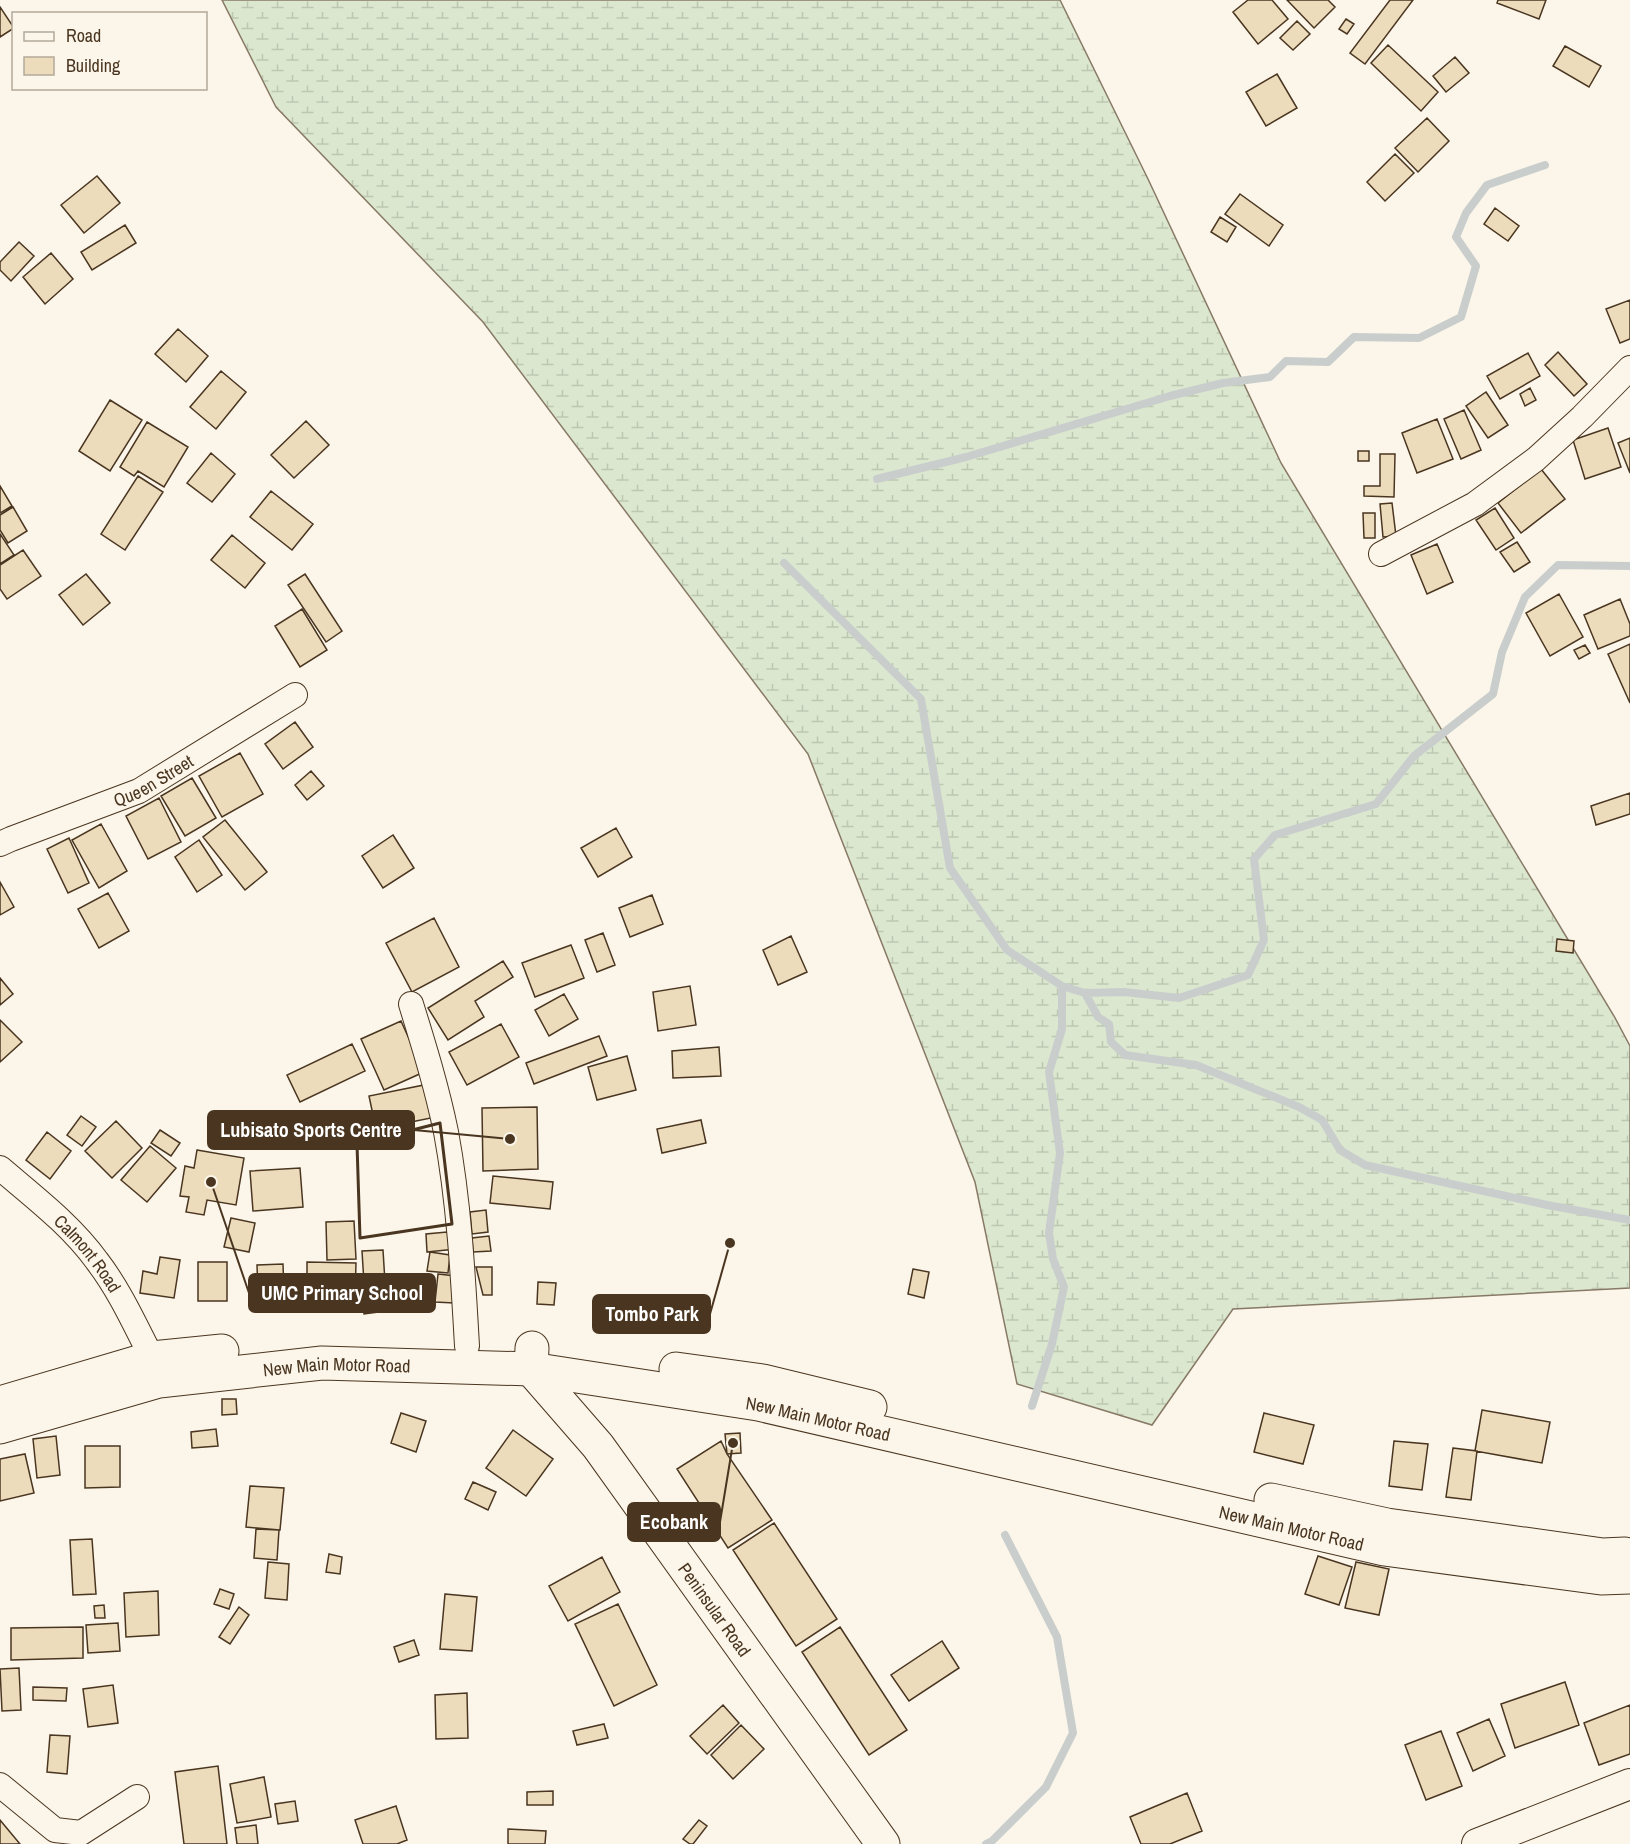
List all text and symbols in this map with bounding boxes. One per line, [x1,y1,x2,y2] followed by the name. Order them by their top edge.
[12,12,207,90] legend
[66,23,101,48] text: Road
[66,53,121,78] text: Building
[110,748,198,812] street label: Queen Street
[208,1111,414,1149] callout: Lubisato Sports Centre
[220,1116,402,1143] text: Lubisato Sports Centre
[49,1208,127,1297] street label: Calmont Road
[249,1274,435,1312] callout: UMC Primary School
[261,1279,423,1306] text: UMC Primary School
[593,1295,710,1333] callout: Tombo Park
[605,1300,700,1327] text: Tombo Park
[262,1350,411,1382] street label: New Main Motor Road
[744,1390,893,1447] street label: New Main Motor Road
[1217,1499,1366,1556] street label: New Main Motor Road
[628,1503,720,1541] callout: Ecobank
[640,1508,709,1535] text: Ecobank
[673,1557,757,1661] street label: Peninsular Road

